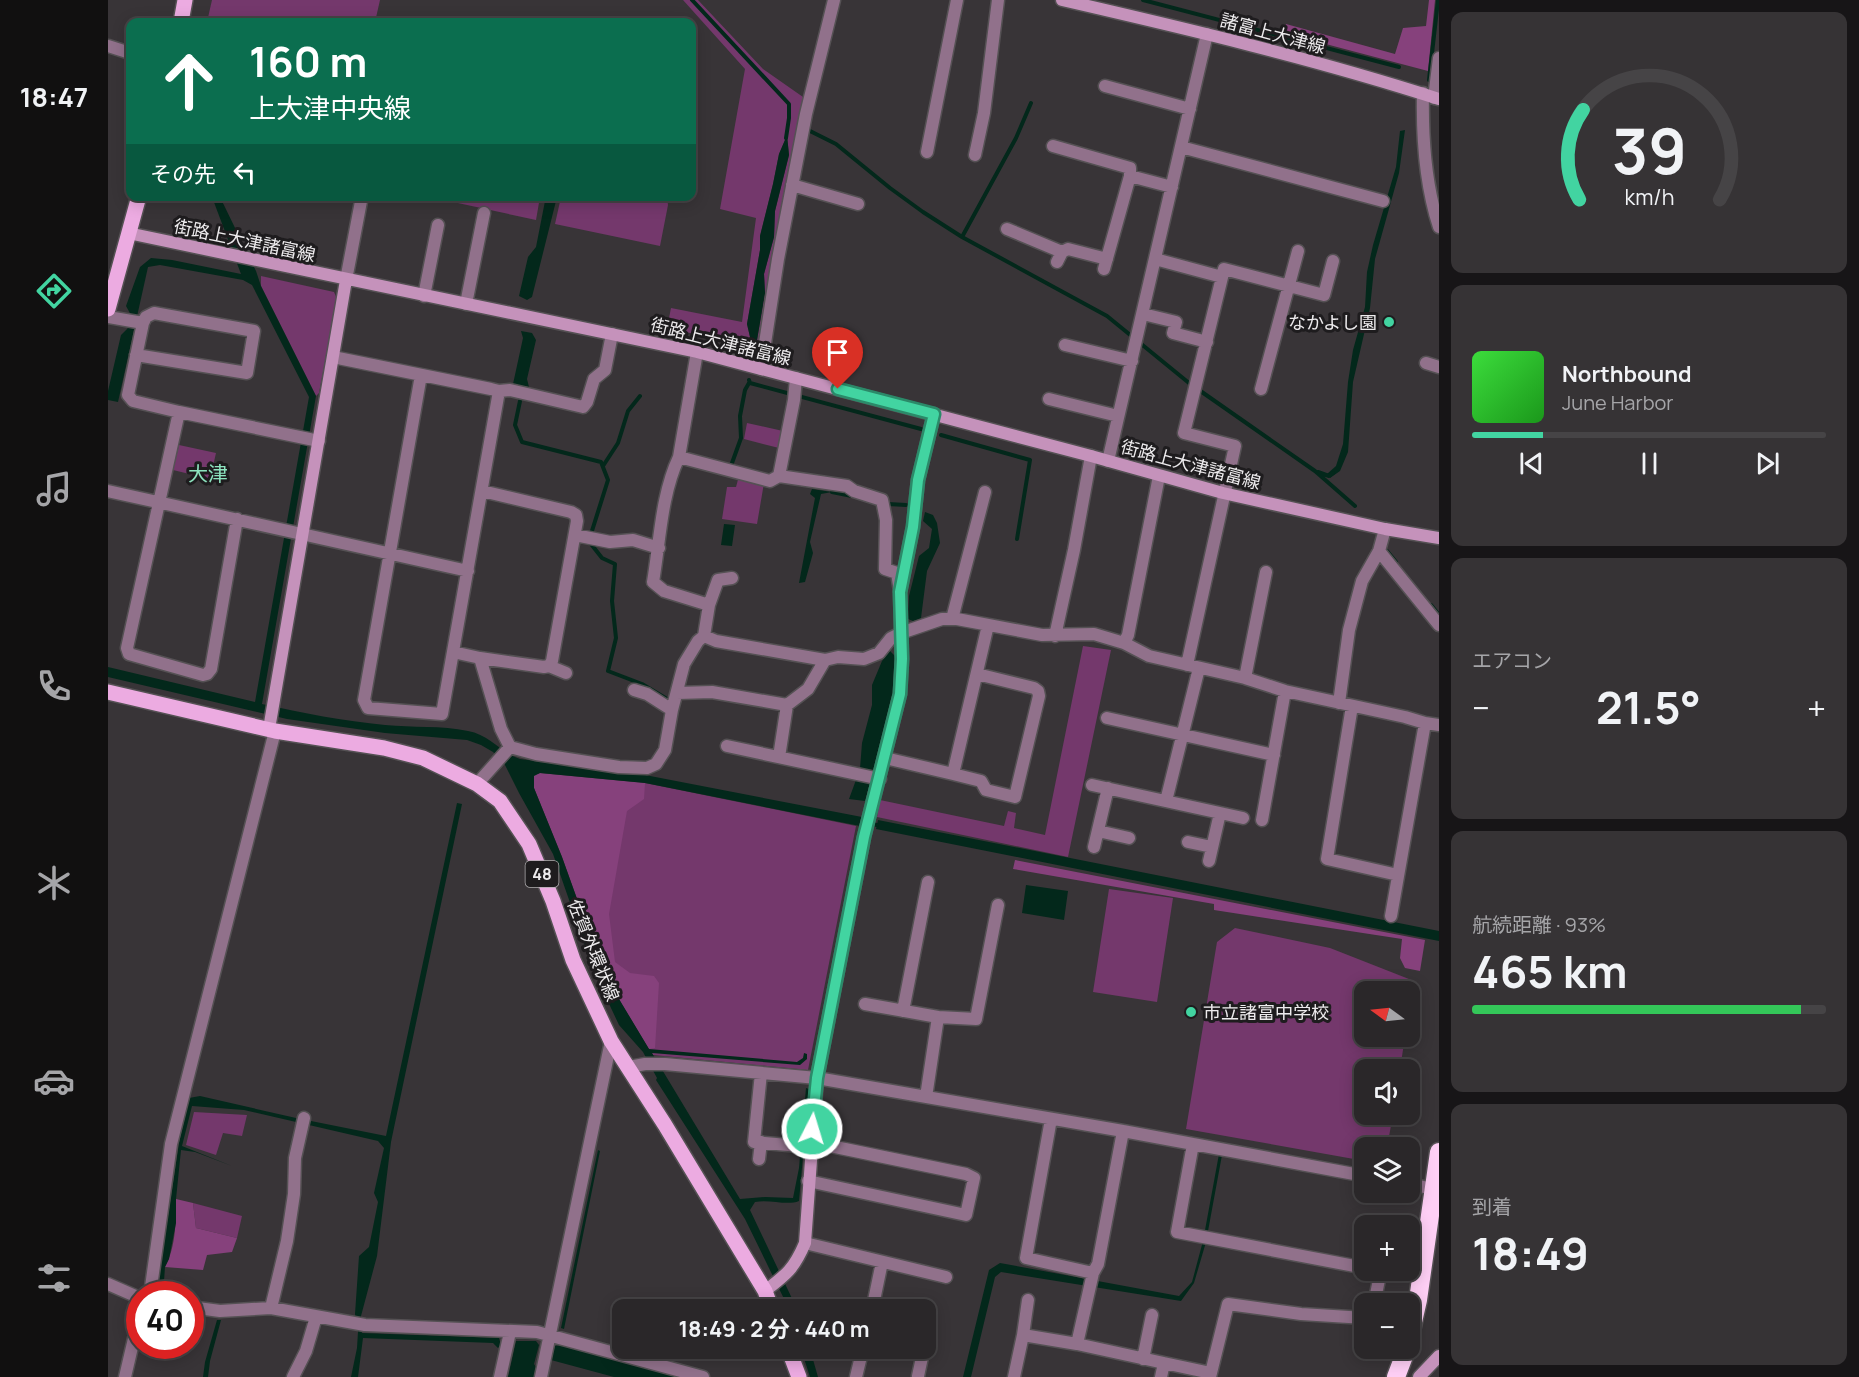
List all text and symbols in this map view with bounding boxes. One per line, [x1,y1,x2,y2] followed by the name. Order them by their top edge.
[1218,7,1328,59] street label: 諸富上大津線
[249,32,367,90] text: 160 m
[150,42,228,120] icon: ahead
[20,78,88,115] text: 18:47
[249,89,411,126] text: 上大津中央線
[1611,107,1687,193] text: 39
[228,156,261,189] icon: left
[150,159,216,189] text: その先
[1624,182,1674,211] text: km/h
[172,213,318,267] street label: 街路上大津諸富線
[33,270,75,312] icon: directions
[1288,310,1377,334] place label: なかよし園
[648,312,794,370] street label: 街路上大津諸富線
[1382,315,1396,329] marker: なかよし園
[812,327,863,389] pin
[821,336,854,369] icon: arrive
[1562,359,1692,389] text: Northbound
[1562,389,1674,416] text: June Harbor
[1118,434,1264,494] street label: 街路上大津諸富線
[1515,447,1548,480] icon: previous
[1633,447,1666,480] icon: pause
[1751,447,1784,480] icon: next
[188,460,228,487] district label: 大津
[33,468,75,510] icon: music
[1472,647,1552,674] text: エアコン
[33,665,75,707] icon: phone
[1596,676,1701,738] text: 21.5°
[1472,685,1490,730] text: −
[1807,685,1826,730] text: +
[526,861,558,887] road number: 48
[33,862,75,904] icon: climate
[563,895,625,1005] street label: 佐賀外環状線
[1472,911,1606,938] text: 航続距離 · 93%
[1472,940,1627,1002] text: 465 km
[1354,981,1420,1047] north arrow
[1354,981,1420,1359] map controls
[1203,1000,1329,1024] place label: 市立諸富中学校
[1184,1005,1198,1019] marker: 市立諸富中学校
[1354,1059,1420,1125] button: sound
[33,1060,75,1102] icon: car
[780,1097,844,1161] position arrow
[1354,1137,1420,1203] button: layers
[1472,1193,1512,1220] text: 到着
[1354,1215,1420,1281] button: +
[1472,1222,1589,1284] text: 18:49
[33,1257,75,1299] icon: filters
[126,1281,204,1359] speed limit sign: 40
[1354,1293,1420,1359] button: −
[678,1314,870,1344] text: 18:49 · 2 分 · 440 m

